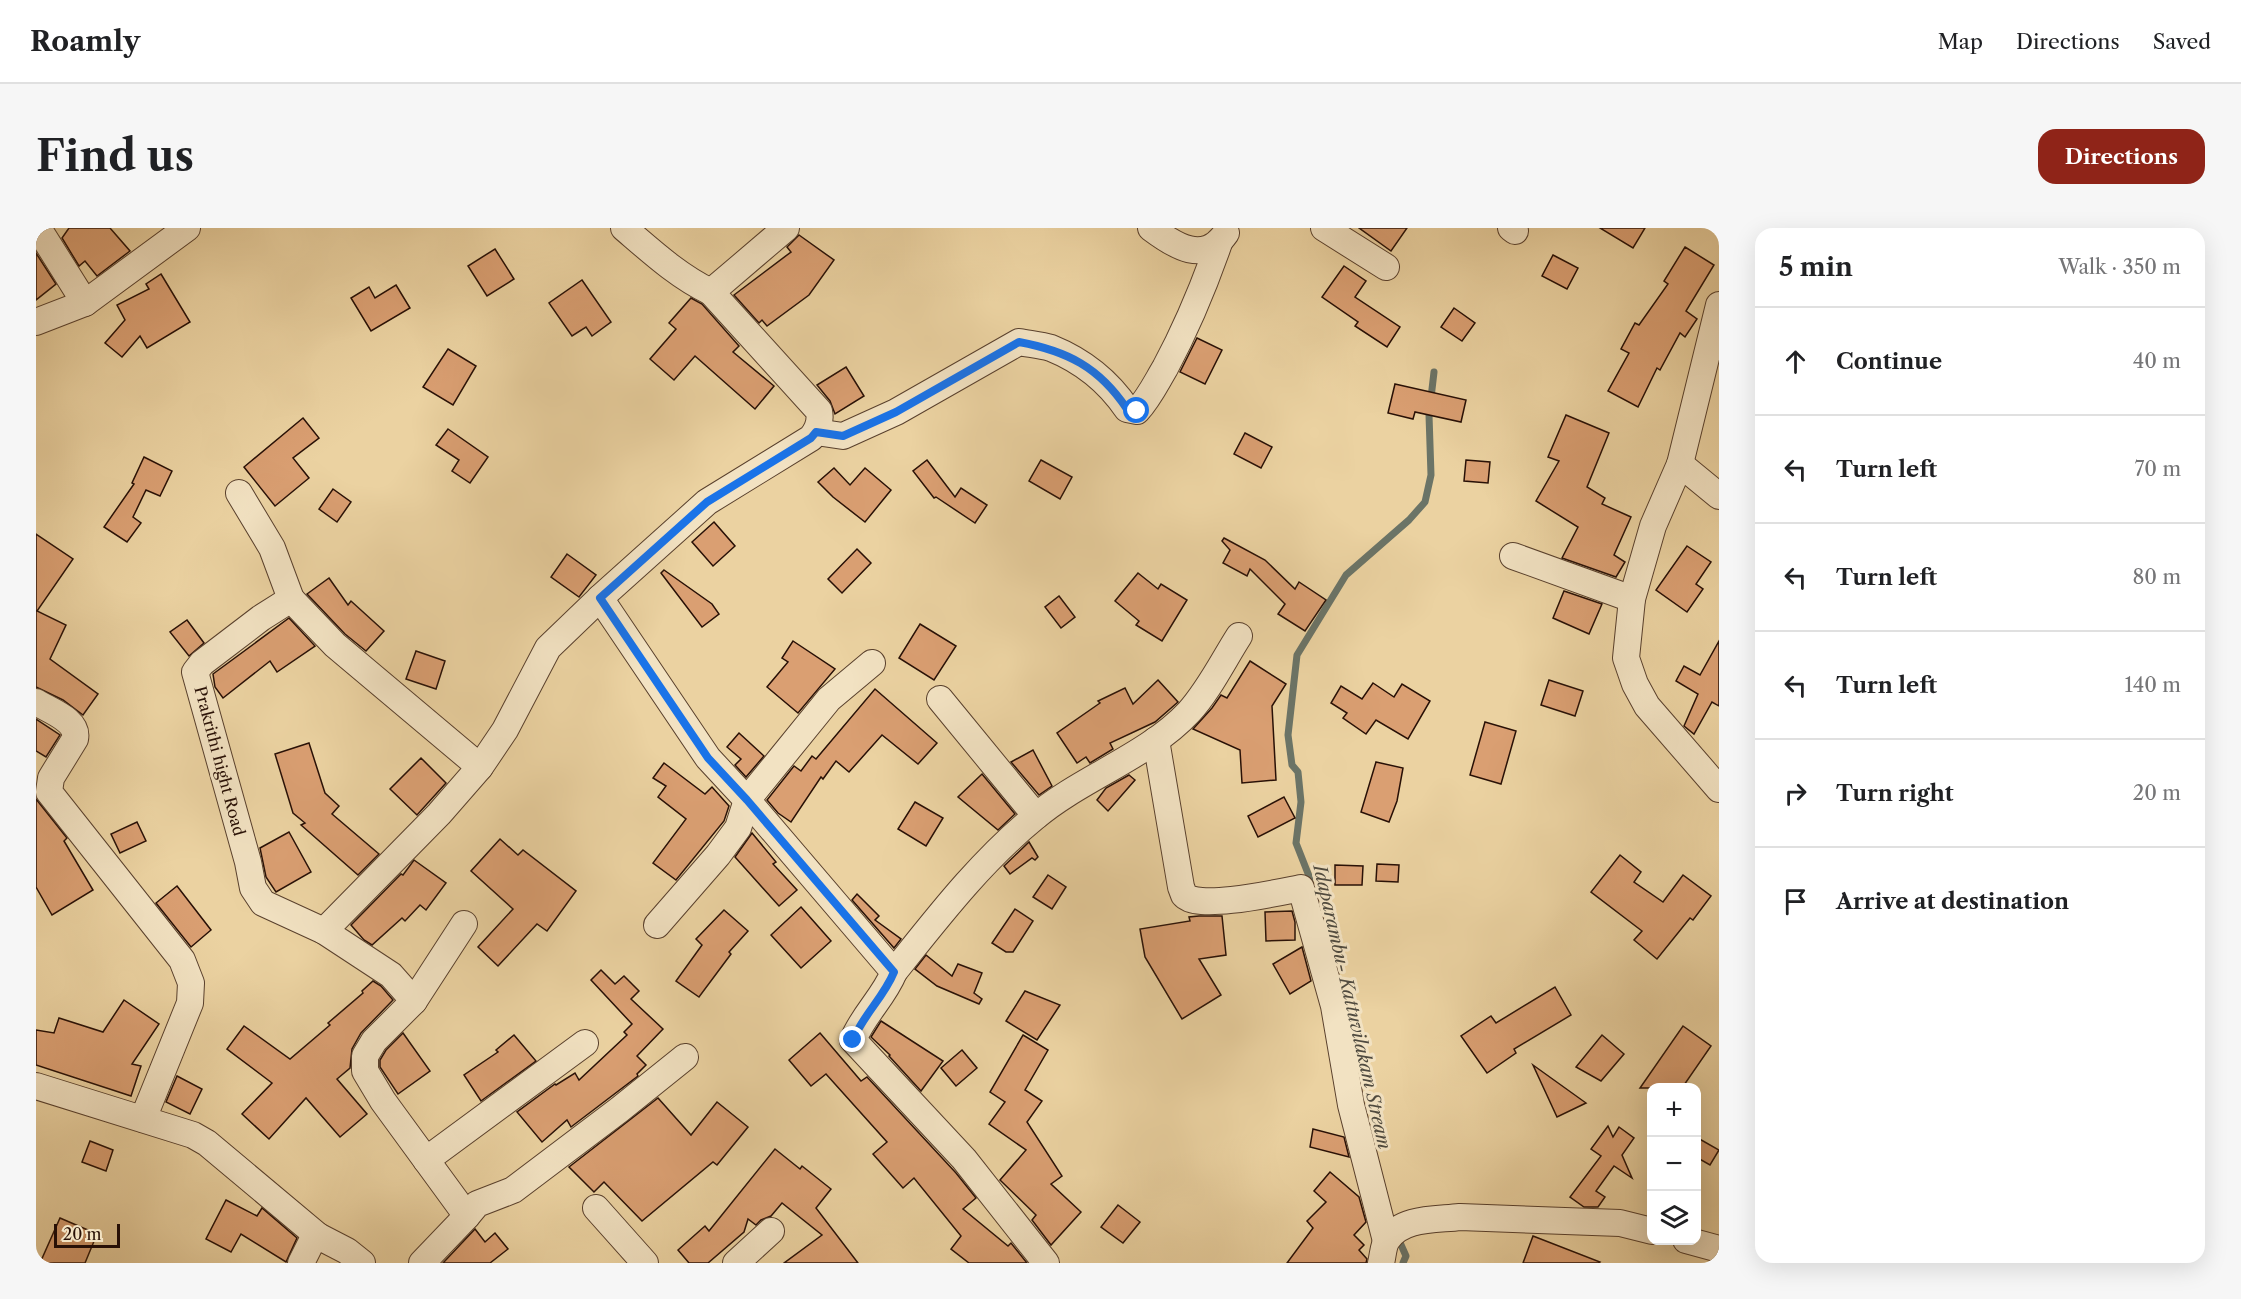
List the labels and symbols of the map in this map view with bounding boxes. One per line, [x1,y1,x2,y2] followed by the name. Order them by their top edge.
[1123,397,1149,423] route start
[190,684,250,838] street label: Prakrithi hight Road
[1308,860,1396,1152] water label: Idaparambu- Kattuvilakam Stream
[839,1026,865,1052] route end
[54,1221,120,1248] scale bar

